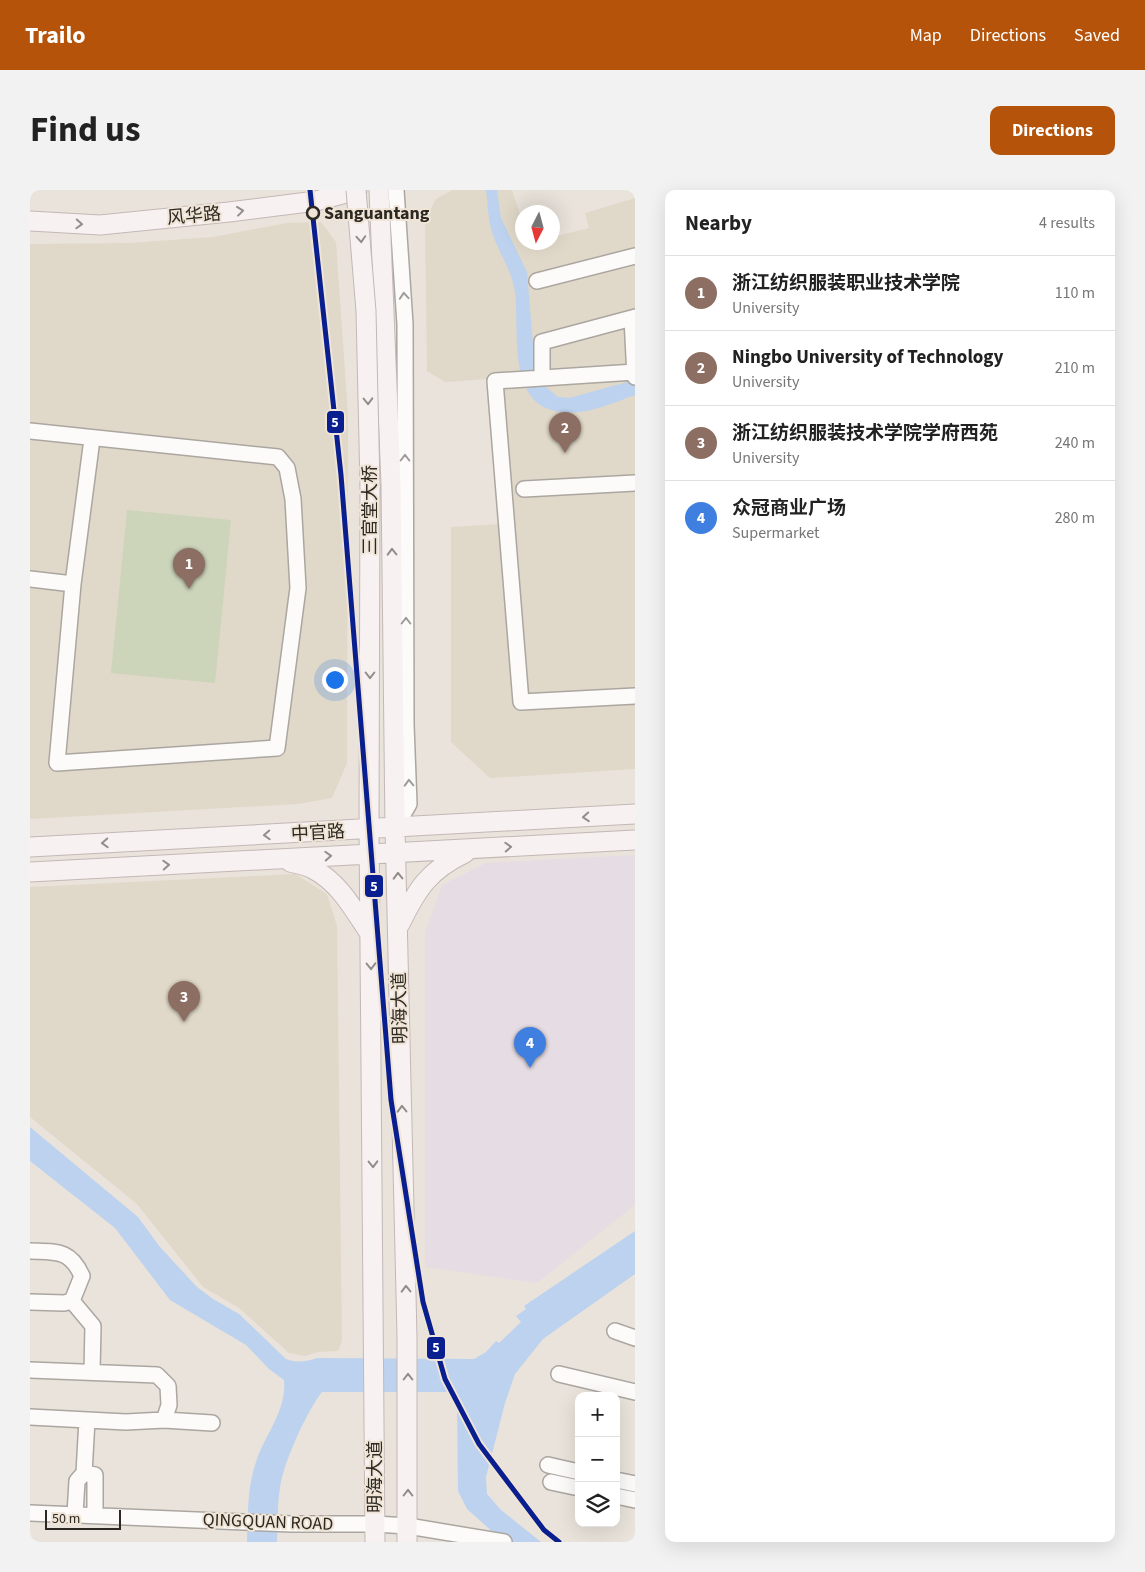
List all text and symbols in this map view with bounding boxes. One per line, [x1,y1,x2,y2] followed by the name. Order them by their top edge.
[25,18,86,53] text: Trailo
[910,23,942,48] text: Map
[970,23,1046,48] text: Directions
[1074,23,1120,48] text: Saved
[30,105,140,155] text: Find us
[990,106,1115,155] button: Directions
[166,201,222,231] street label: 风华路
[324,201,430,226] place label: Sanguantang
[515,205,560,250] north arrow
[237,206,245,217] one-way arrow
[306,206,320,220] marker: Sanguantang
[685,208,752,238] text: Nearby
[1039,212,1095,234] text: 4 results
[75,218,83,229] one-way arrow
[355,235,366,243] one-way arrow
[732,270,960,297] text: 浙江纺织服装职业技术学院
[697,282,705,304] text: 1
[1055,282,1095,304] text: 110 m
[398,292,409,300] one-way arrow
[732,297,799,319] text: University
[732,344,1004,371] text: Ningbo University of Technology
[697,357,705,379] text: 2
[1055,357,1095,379] text: 210 m
[732,371,799,393] text: University
[363,398,373,405] one-way arrow
[326,410,345,434] line badge: 5
[549,412,581,453] pin: 2
[331,413,339,433] text: 5
[732,420,998,447] text: 浙江纺织服装技术学院学府西苑
[697,432,705,454] text: 3
[1055,432,1095,454] text: 240 m
[732,447,799,469] text: University
[400,454,410,462] one-way arrow
[358,465,383,555] street label: 三官堂大桥
[732,495,846,522] text: 众冠商业广场
[697,507,705,529] text: 4
[1055,507,1095,529] text: 280 m
[732,522,819,544] text: Supermarket
[173,548,205,589] pin: 1
[386,548,397,556] one-way arrow
[401,617,411,624] one-way arrow
[322,667,348,693] your location
[365,672,375,679] one-way arrow
[403,779,414,787] one-way arrow
[582,811,590,822] one-way arrow
[290,819,346,847] street label: 中官路
[263,830,271,841] one-way arrow
[100,838,108,849] one-way arrow
[504,842,512,853] one-way arrow
[325,851,333,861] one-way arrow
[162,859,170,870] one-way arrow
[393,872,403,880] one-way arrow
[364,874,384,898] line badge: 5
[370,877,378,897] text: 5
[366,962,376,970] one-way arrow
[387,972,413,1044] street label: 明海大道
[168,981,200,1022] pin: 3
[514,1027,546,1068] pin: 4
[397,1104,408,1112] one-way arrow
[368,1160,378,1168] one-way arrow
[401,1284,411,1292] one-way arrow
[426,1336,446,1360] line badge: 5
[432,1338,440,1358] text: 5
[403,1372,413,1380] one-way arrow
[575,1392,620,1527] map controls
[575,1392,620,1437] button: +
[575,1437,620,1482] button: −
[363,1441,388,1513] street label: 明海大道
[575,1482,620,1527] button: layers
[403,1489,413,1497] one-way arrow
[45,1507,121,1530] scale bar
[202,1507,334,1537] street label: QINGQUAN ROAD
[52,1509,80,1529] text: 50 m

